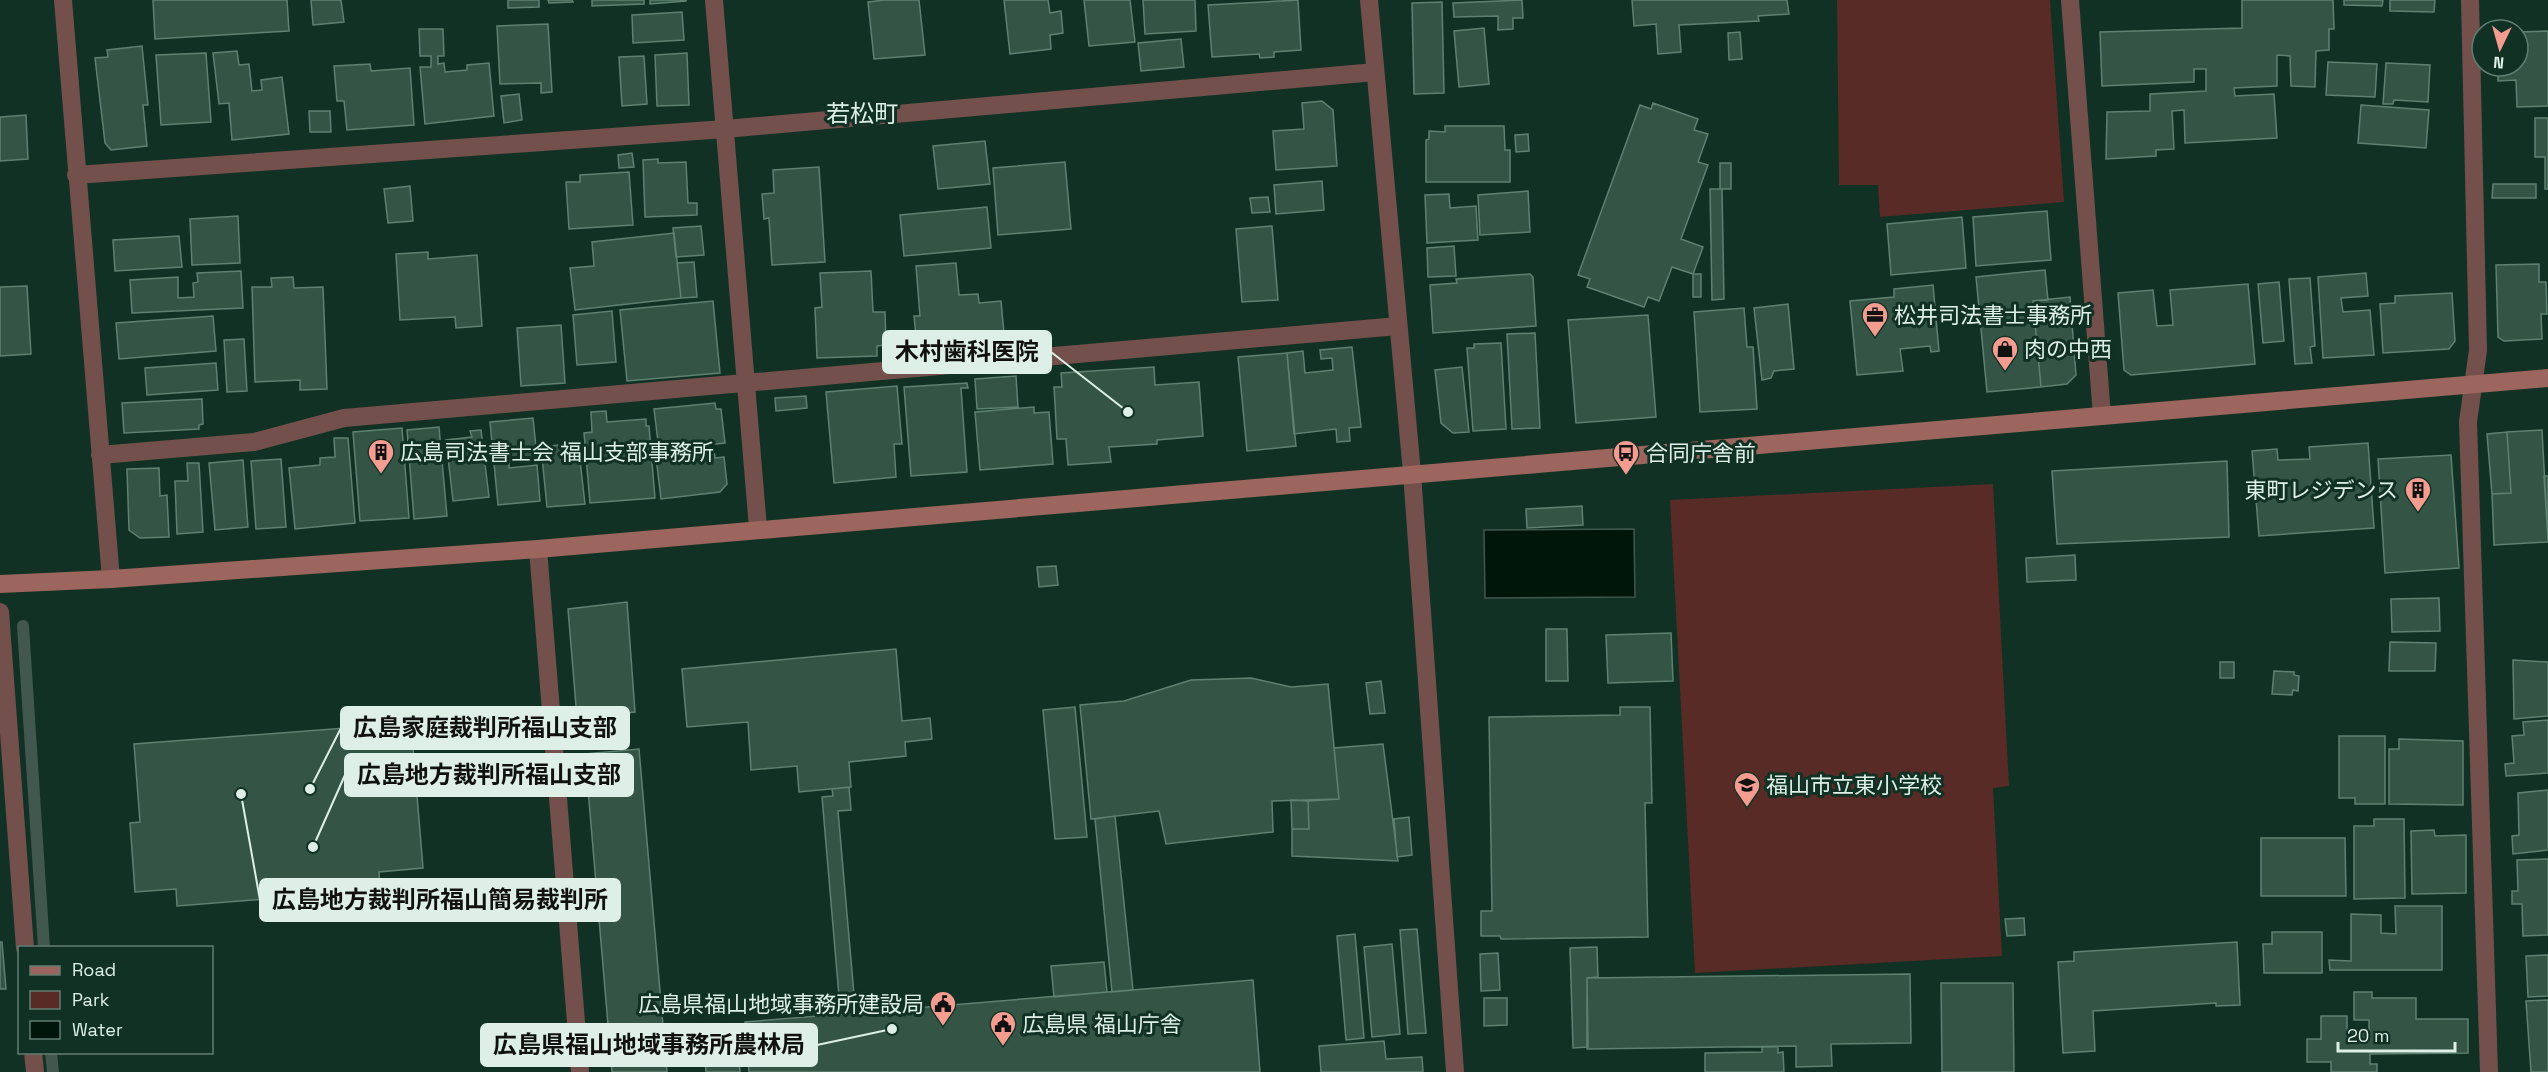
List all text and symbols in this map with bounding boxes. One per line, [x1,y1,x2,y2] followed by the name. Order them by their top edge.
[2470,18,2530,78] north arrow
[2492,52,2505,73] text: N
[826,98,898,129] district label: 若松町
[1860,300,1890,338] office icon: 松井司法書士事務所
[1894,301,2092,329] place label: 松井司法書士事務所
[883,331,1051,373] callout: 木村歯科医院
[1990,334,2020,372] shop icon: 肉の中西
[2024,335,2112,363] place label: 肉の中西
[895,336,1039,367] text: 木村歯科医院
[366,437,396,475] building icon: 広島司法書士会 福山支部事務所
[400,438,714,466] place label: 広島司法書士会 福山支部事務所
[1611,438,1641,476] bus stop icon: 合同庁舎前
[1646,439,1756,467] place label: 合同庁舎前
[2403,475,2433,513] building icon: 東町レジデンス
[2244,476,2398,504] place label: 東町レジデンス
[341,707,629,749] callout: 広島家庭裁判所福山支部
[353,712,617,743] text: 広島家庭裁判所福山支部
[345,754,633,796] callout: 広島地方裁判所福山支部
[357,759,621,790] text: 広島地方裁判所福山支部
[1732,770,1762,808] school or university icon: 福山市立東小学校
[1766,771,1942,799] place label: 福山市立東小学校
[260,879,620,921] callout: 広島地方裁判所福山簡易裁判所
[272,884,608,915] text: 広島地方裁判所福山簡易裁判所
[18,946,213,1054] legend
[72,958,116,981] text: Road
[72,988,110,1011] text: Park
[928,989,958,1027] public building icon: 広島県福山地域事務所建設局
[638,990,924,1018] place label: 広島県福山地域事務所建設局
[988,1009,1018,1047] public building icon: 広島県 福山庁舎
[1022,1010,1182,1038] place label: 広島県 福山庁舎
[2338,1015,2455,1053] scale bar
[72,1018,123,1041] text: Water
[481,1024,817,1066] callout: 広島県福山地域事務所農林局
[2347,1024,2390,1047] text: 20 m
[493,1029,805,1060] text: 広島県福山地域事務所農林局

